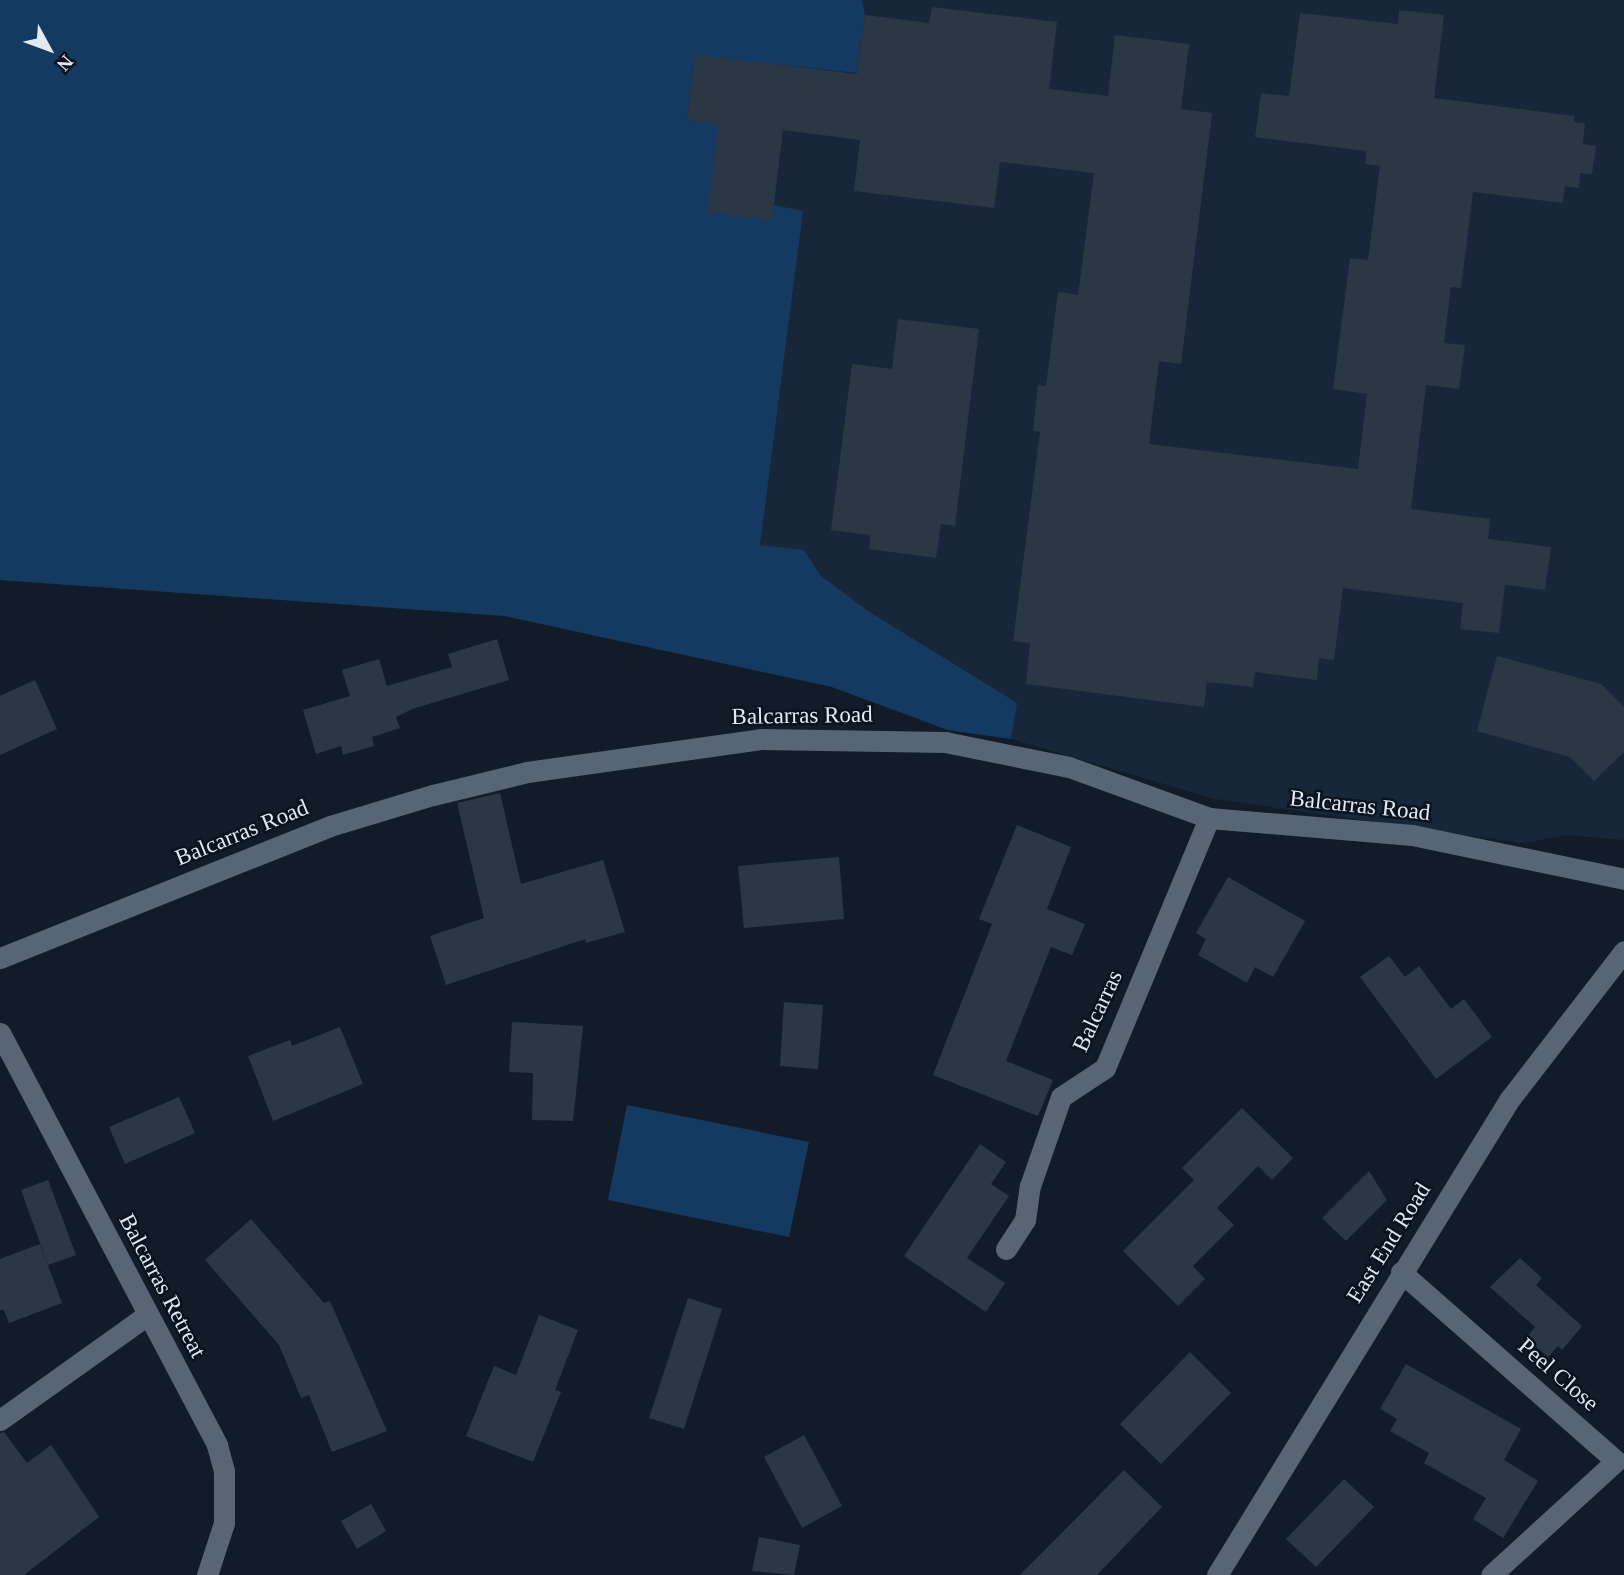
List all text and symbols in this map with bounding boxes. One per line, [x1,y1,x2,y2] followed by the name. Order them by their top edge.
[14,14,84,84] north arrow
[53,51,78,75] text: N
[731,701,873,731] street label: Balcarras Road
[1288,785,1432,827] street label: Balcarras Road
[171,794,313,872] street label: Balcarras Road
[1067,966,1129,1056] street label: Balcarras
[1341,1178,1437,1308] street label: East End Road
[112,1209,212,1363] street label: Balcarras Retreat
[1512,1333,1604,1417] street label: Peel Close

